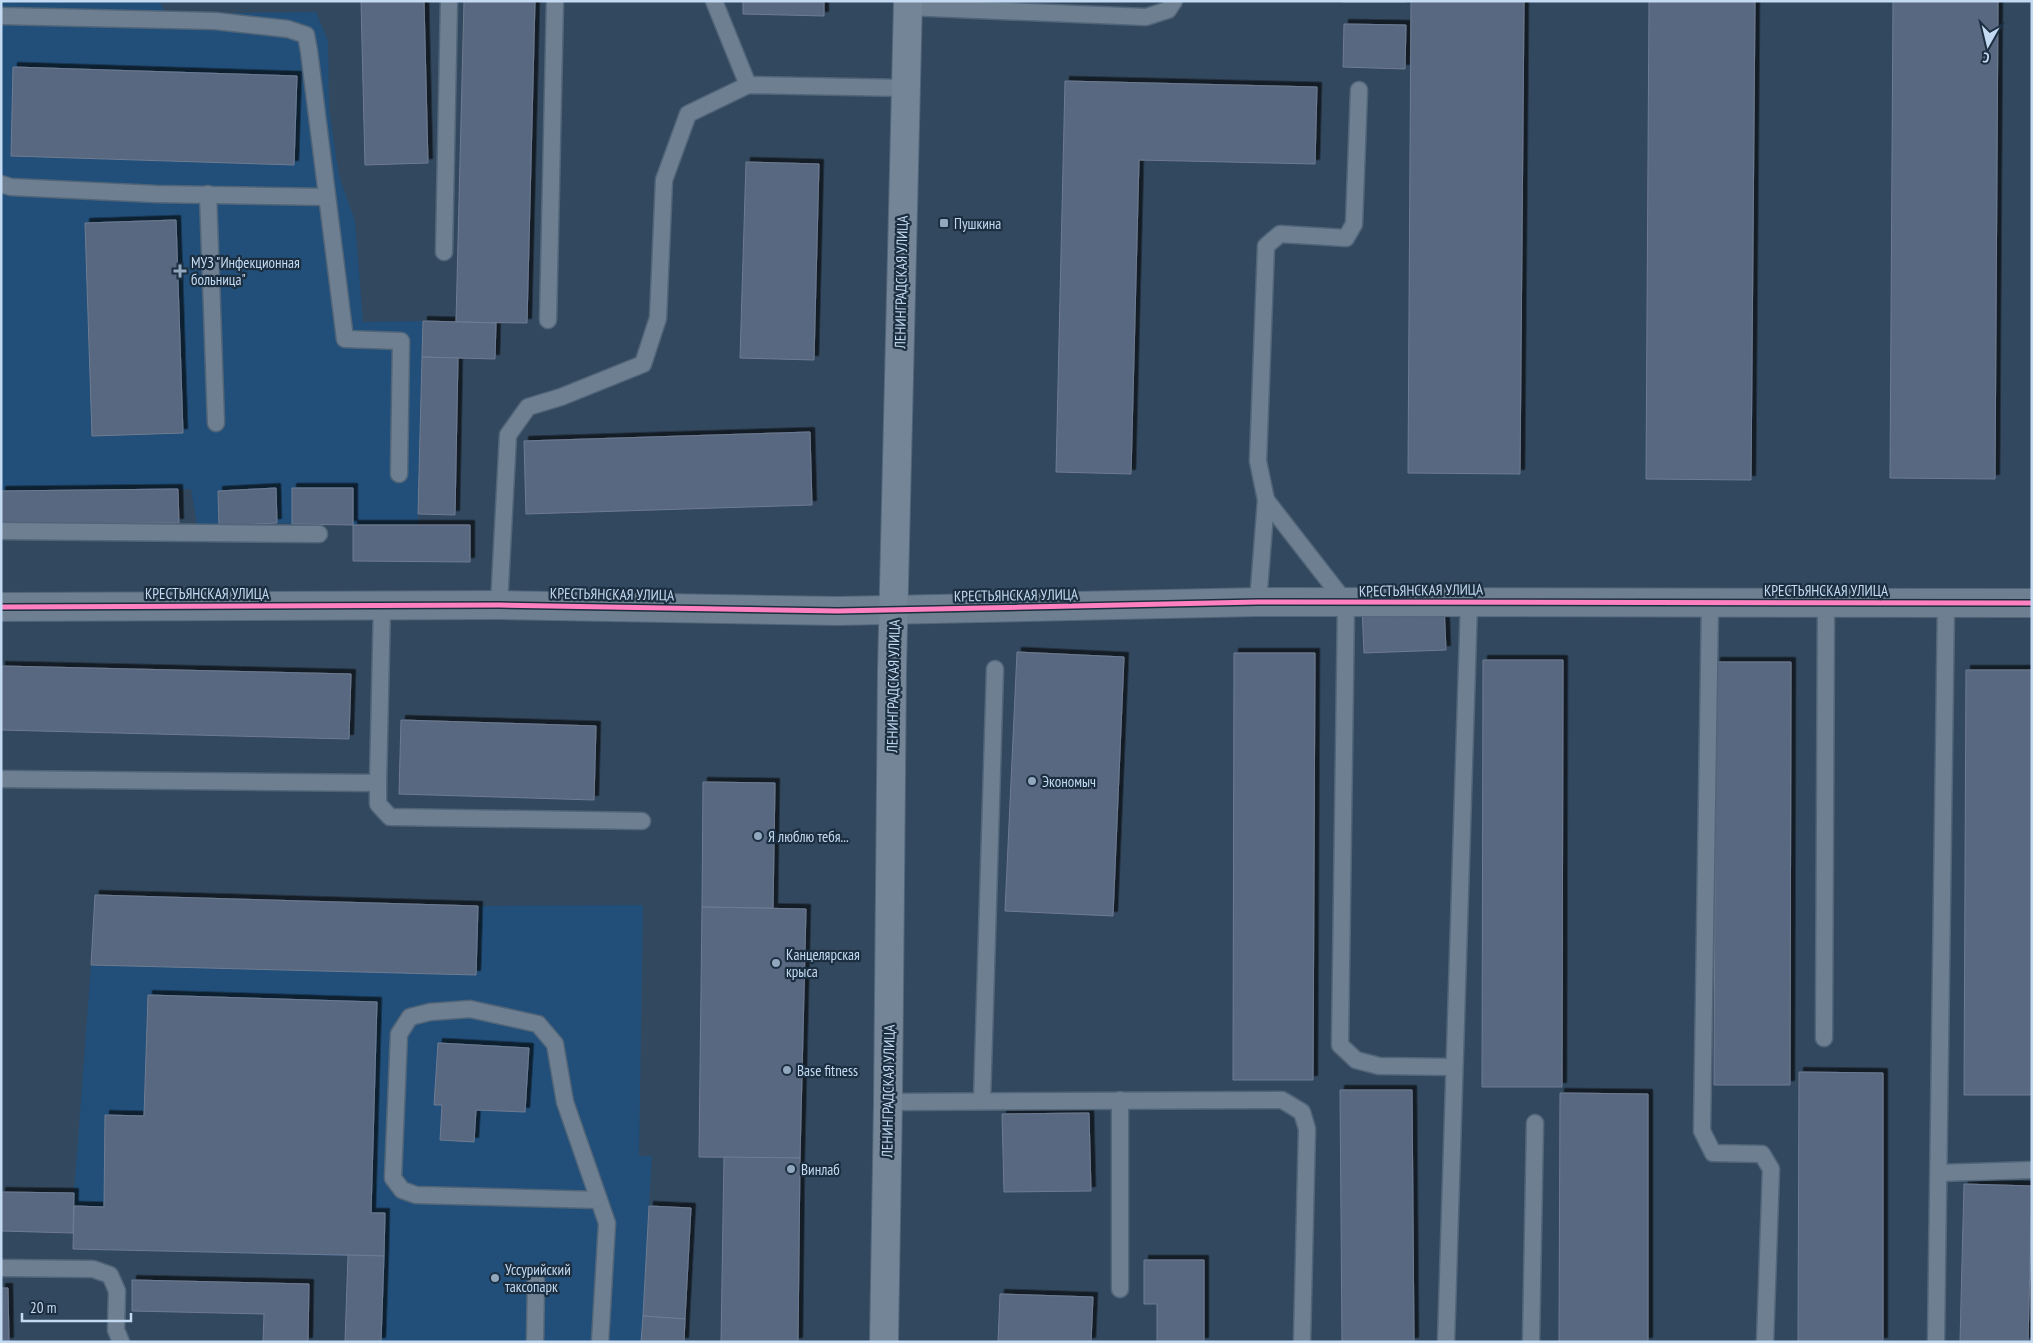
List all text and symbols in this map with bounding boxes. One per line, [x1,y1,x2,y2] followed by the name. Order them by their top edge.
[1963,20,2013,70] north arrow
[1981,48,1991,67] text: С
[890,214,912,350] street label: ЛЕНИНГРАДСКАЯ УЛИЦА
[954,214,1001,233] place label: Пушкина
[938,217,950,229] marker: Пушкина
[191,253,300,289] place label: МУЗ "Инфекционная больница"
[173,264,187,278] marker: МУЗ "Инфекционная больница"
[1359,579,1484,601] street label: КРЕСТЬЯНСКАЯ УЛИЦА
[1764,581,1889,600] street label: КРЕСТЬЯНСКАЯ УЛИЦА
[550,583,675,605] street label: КРЕСТЬЯНСКАЯ УЛИЦА
[145,584,270,603] street label: КРЕСТЬЯНСКАЯ УЛИЦА
[954,584,1079,606] street label: КРЕСТЬЯНСКАЯ УЛИЦА
[882,618,904,754] street label: ЛЕНИНГРАДСКАЯ УЛИЦА
[1042,772,1096,791] place label: Экономыч
[1026,775,1038,787] marker: Экономыч
[768,827,849,846] place label: Я люблю тебя...
[752,830,764,842] marker: Я люблю тебя...
[786,945,860,981] place label: Канцелярская крыса
[770,957,782,969] marker: Канцелярская крыса
[877,1023,899,1159] street label: ЛЕНИНГРАДСКАЯ УЛИЦА
[797,1061,858,1080] place label: Base fitness
[781,1064,793,1076] marker: Base fitness
[801,1160,840,1179] place label: Винлаб
[785,1163,797,1175] marker: Винлаб
[505,1260,571,1296] place label: Уссурийский таксопарк
[489,1272,501,1284] marker: Уссурийский таксопарк
[22,1290,131,1322] scale bar
[30,1298,56,1317] text: 20 m

